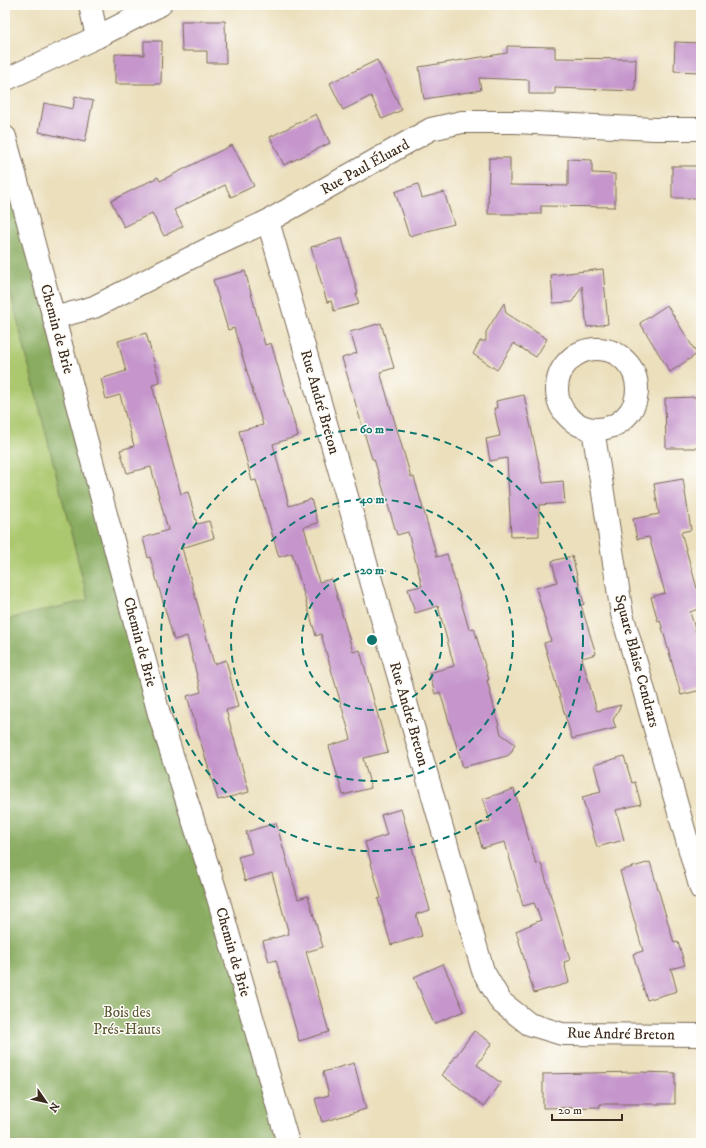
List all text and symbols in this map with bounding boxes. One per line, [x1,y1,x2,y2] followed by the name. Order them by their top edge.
[317,135,413,199] street label: Rue Paul Éluard
[36,282,78,376] street label: Chemin de Brie
[296,348,344,457] street label: Rue André Breton
[360,422,384,437] text: 60 m
[359,492,384,507] text: 40 m
[360,563,384,578] text: 20 m
[610,593,664,729] street label: Square Blaise Cendrars
[119,595,161,689] street label: Chemin de Brie
[365,633,379,647] centre of rings
[385,660,433,769] street label: Rue André Breton
[211,905,255,999] street label: Chemin de Brie
[93,1003,161,1039] park label: Bois des Prés-Hauts
[567,1024,675,1044] street label: Rue André Breton
[26,1082,66,1122] north arrow
[552,1096,622,1122] scale bar
[45,1099,62,1115] text: N
[558,1103,582,1118] text: 20 m

